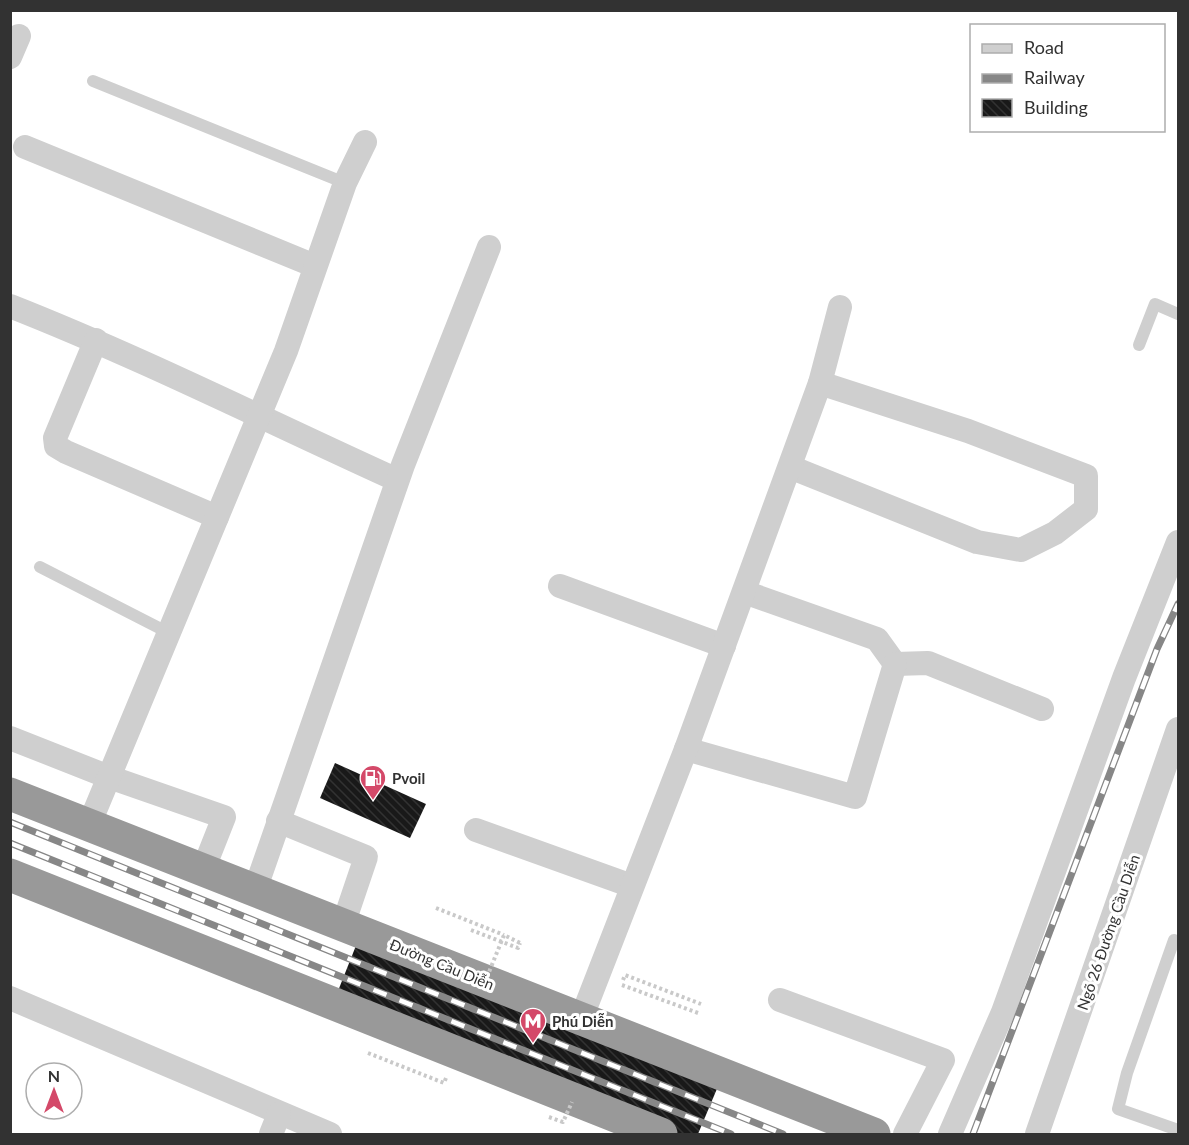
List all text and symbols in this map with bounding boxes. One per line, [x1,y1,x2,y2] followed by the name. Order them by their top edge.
[970,24,1165,132] legend
[1024,36,1064,58] text: Road
[1024,66,1085,88] text: Railway
[1024,96,1088,118] text: Building
[358,763,388,801] fuel station icon: Pvoil
[392,769,425,787] place label: Pvoil
[1073,852,1143,1012] street label: Ngõ 26 Đường Cầu Diễn
[387,935,497,993] street label: Đường Cầu Diễn
[518,1006,548,1044] metro station icon: Phú Diễn
[552,1012,613,1030] place label: Phú Diễn
[24,1061,84,1121] north arrow
[48,1066,60,1085] text: N

